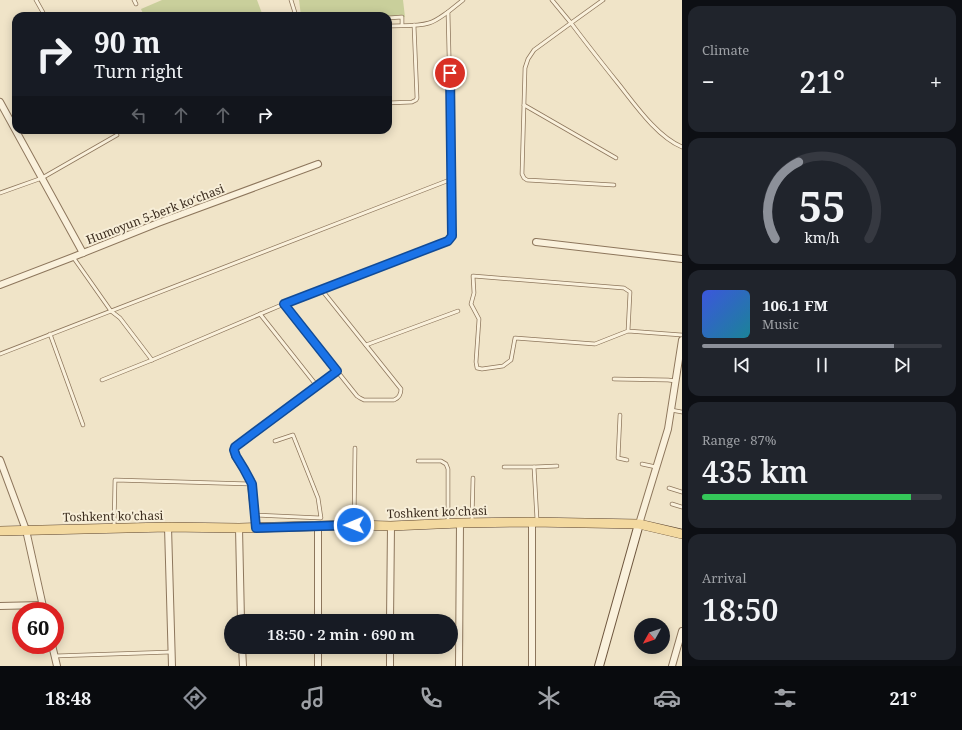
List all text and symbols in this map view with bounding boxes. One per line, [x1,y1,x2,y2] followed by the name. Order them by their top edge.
[94,23,161,61] text: 90 m
[28,28,80,80] icon: right
[702,41,749,59] text: Climate
[433,56,467,90] pin
[94,59,183,83] text: Turn right
[799,61,845,102] text: 21°
[439,62,461,84] icon: arrive
[702,66,715,96] text: −
[930,66,942,96] text: +
[128,104,150,126] icon: left
[170,104,192,126] icon: ahead
[212,104,234,126] icon: ahead
[254,104,276,126] icon: right
[798,178,846,234] text: 55
[83,180,227,248] street label: Humoyun 5-berk koʻchasi
[804,228,840,247] text: km/h
[762,295,828,315] text: 106.1 FM
[762,315,799,333] text: Music
[731,354,753,376] icon: previous
[811,354,833,376] icon: pause
[891,354,913,376] icon: next
[702,431,776,449] text: Range · 87%
[702,451,808,492] text: 435 km
[386,502,488,522] street label: Toshkent ko'chasi
[333,504,375,546] position arrow
[63,507,164,525] street label: Toshkent ko'chasi
[702,569,746,587] text: Arrival
[702,589,778,630] text: 18:50
[12,602,64,654] speed limit sign: 60
[634,618,670,654] north arrow
[634,618,670,654] map controls
[267,624,415,644] text: 18:50 · 2 min · 690 m
[181,684,209,712] icon: directions
[299,684,327,712] icon: music
[417,684,445,712] icon: phone
[535,684,563,712] icon: climate
[653,684,681,712] icon: car
[771,684,799,712] icon: filters
[45,686,91,710] text: 18:48
[889,686,917,710] text: 21°

